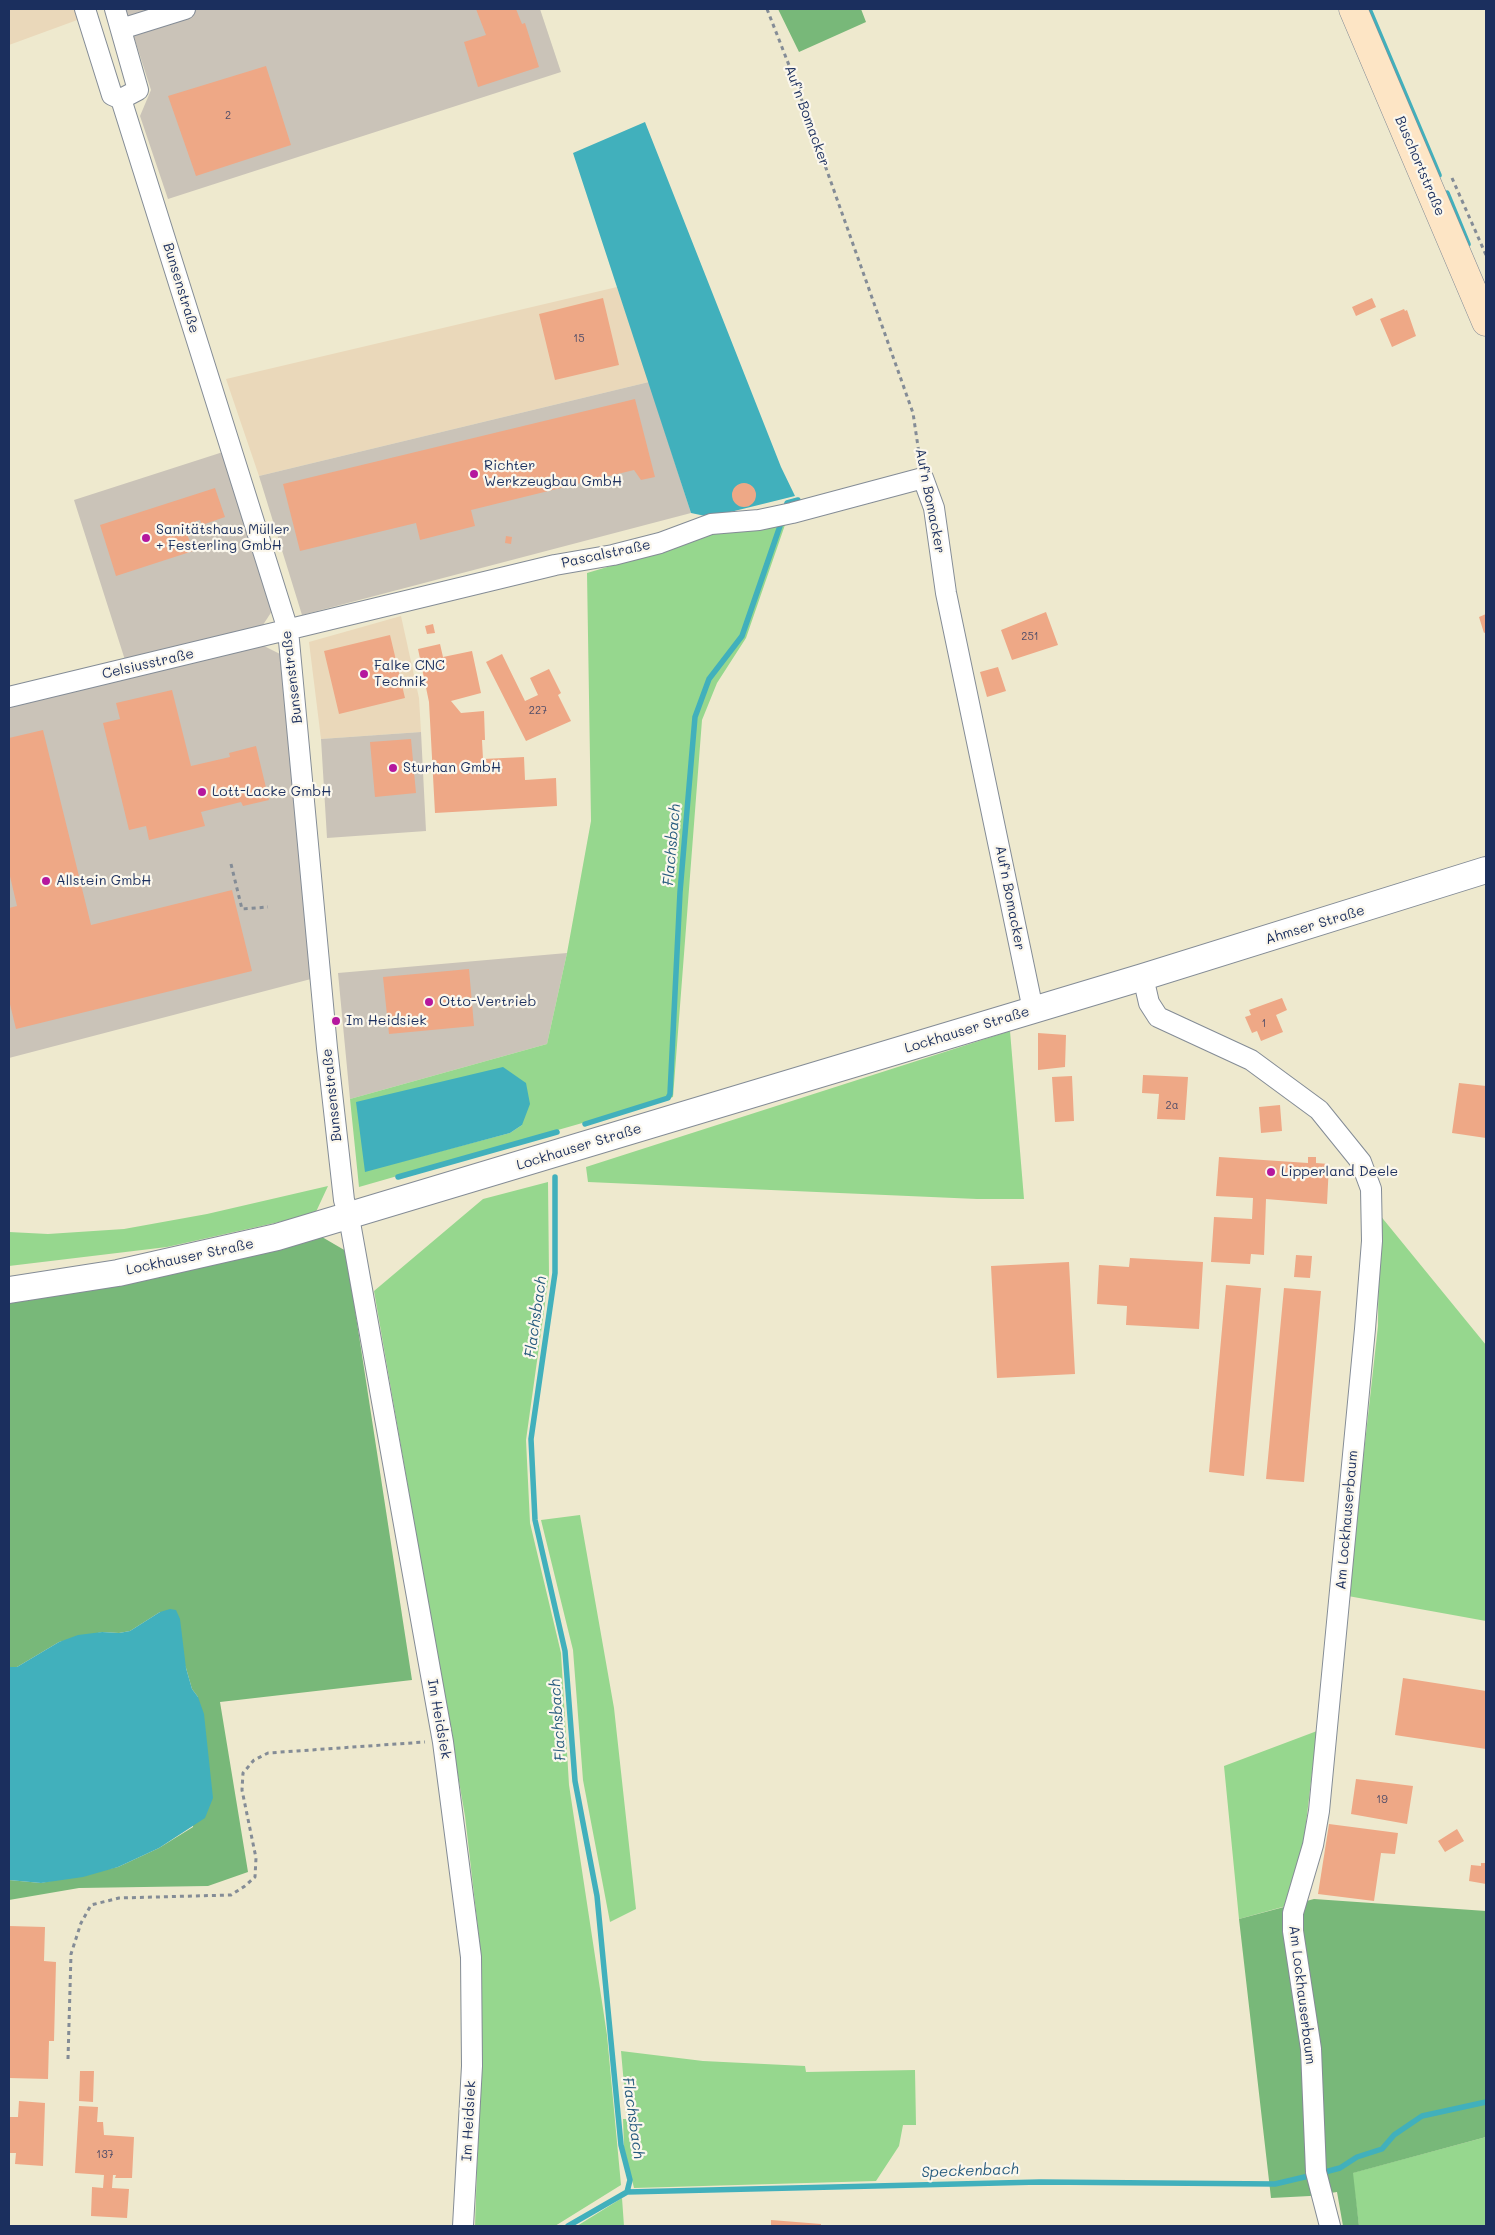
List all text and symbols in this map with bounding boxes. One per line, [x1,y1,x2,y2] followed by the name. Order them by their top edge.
[781,63,833,169] street label: Auf'n Bomacker
[225,109,231,123] house number: 2
[1391,113,1449,219] street label: Buschortstraße
[159,241,203,335] street label: Bunsenstraße
[573,332,585,346] house number: 15
[912,447,948,555] street label: Auf'n Bomacker
[484,458,622,491] place label: Richter Werkzeugbau GmbH
[468,468,480,480] marker: Richter Werkzeugbau GmbH
[156,522,290,554] place label: Sanitätshaus Müller + Festerling GmbH
[140,532,152,544] marker: Sanitätshaus Müller + Festerling GmbH
[560,536,652,572] street label: Pascalstraße
[278,630,306,724] street label: Bunsenstraße
[1021,630,1039,644] house number: 251
[100,645,196,683] street label: Celsiusstraße
[374,658,445,690] place label: Falke CNC Technik
[358,668,370,680] marker: Falke CNC Technik
[529,704,547,718] house number: 227
[403,760,501,776] place label: Sturhan GmbH
[387,762,399,774] marker: Sturhan GmbH
[212,784,331,800] place label: Lott-Lacke GmbH
[196,786,208,798] marker: Lott-Lacke GmbH
[659,803,685,887] water label: Flachsbach
[992,844,1028,952] street label: Auf'n Bomacker
[56,873,151,889] place label: Allstein GmbH
[40,875,52,887] marker: Allstein GmbH
[1263,902,1367,948] street label: Ahmser Straße
[439,994,536,1010] place label: Otto-Vertrieb
[423,996,435,1008] marker: Otto-Vertrieb
[902,1003,1032,1057] street label: Lockhauser Straße
[346,1013,427,1029] place label: Im Heidsiek
[330,1015,342,1027] marker: Im Heidsiek
[1262,1017,1266,1031] house number: 1
[319,1048,345,1142] street label: Bunsenstraße
[1166,1099,1178,1113] house number: 2a
[514,1120,644,1174] street label: Lockhauser Straße
[1281,1164,1398,1180] place label: Lipperland Deele
[1265,1166,1277,1178] marker: Lipperland Deele
[125,1235,255,1279] street label: Lockhauser Straße
[521,1275,551,1359] water label: Flachsbach
[1333,1450,1361,1590] street label: Am Lockhauserbaum
[424,1678,454,1760] street label: Im Heidsiek
[546,1678,570,1762] water label: Flachsbach
[1376,1793,1388,1807] house number: 19
[1285,1925,1319,2065] street label: Am Lockhauserbaum
[618,2076,648,2160] water label: Flachsbach
[458,2080,480,2162] street label: Im Heidsiek
[96,2148,114,2162] house number: 137
[921,2160,1019,2182] water label: Speckenbach

